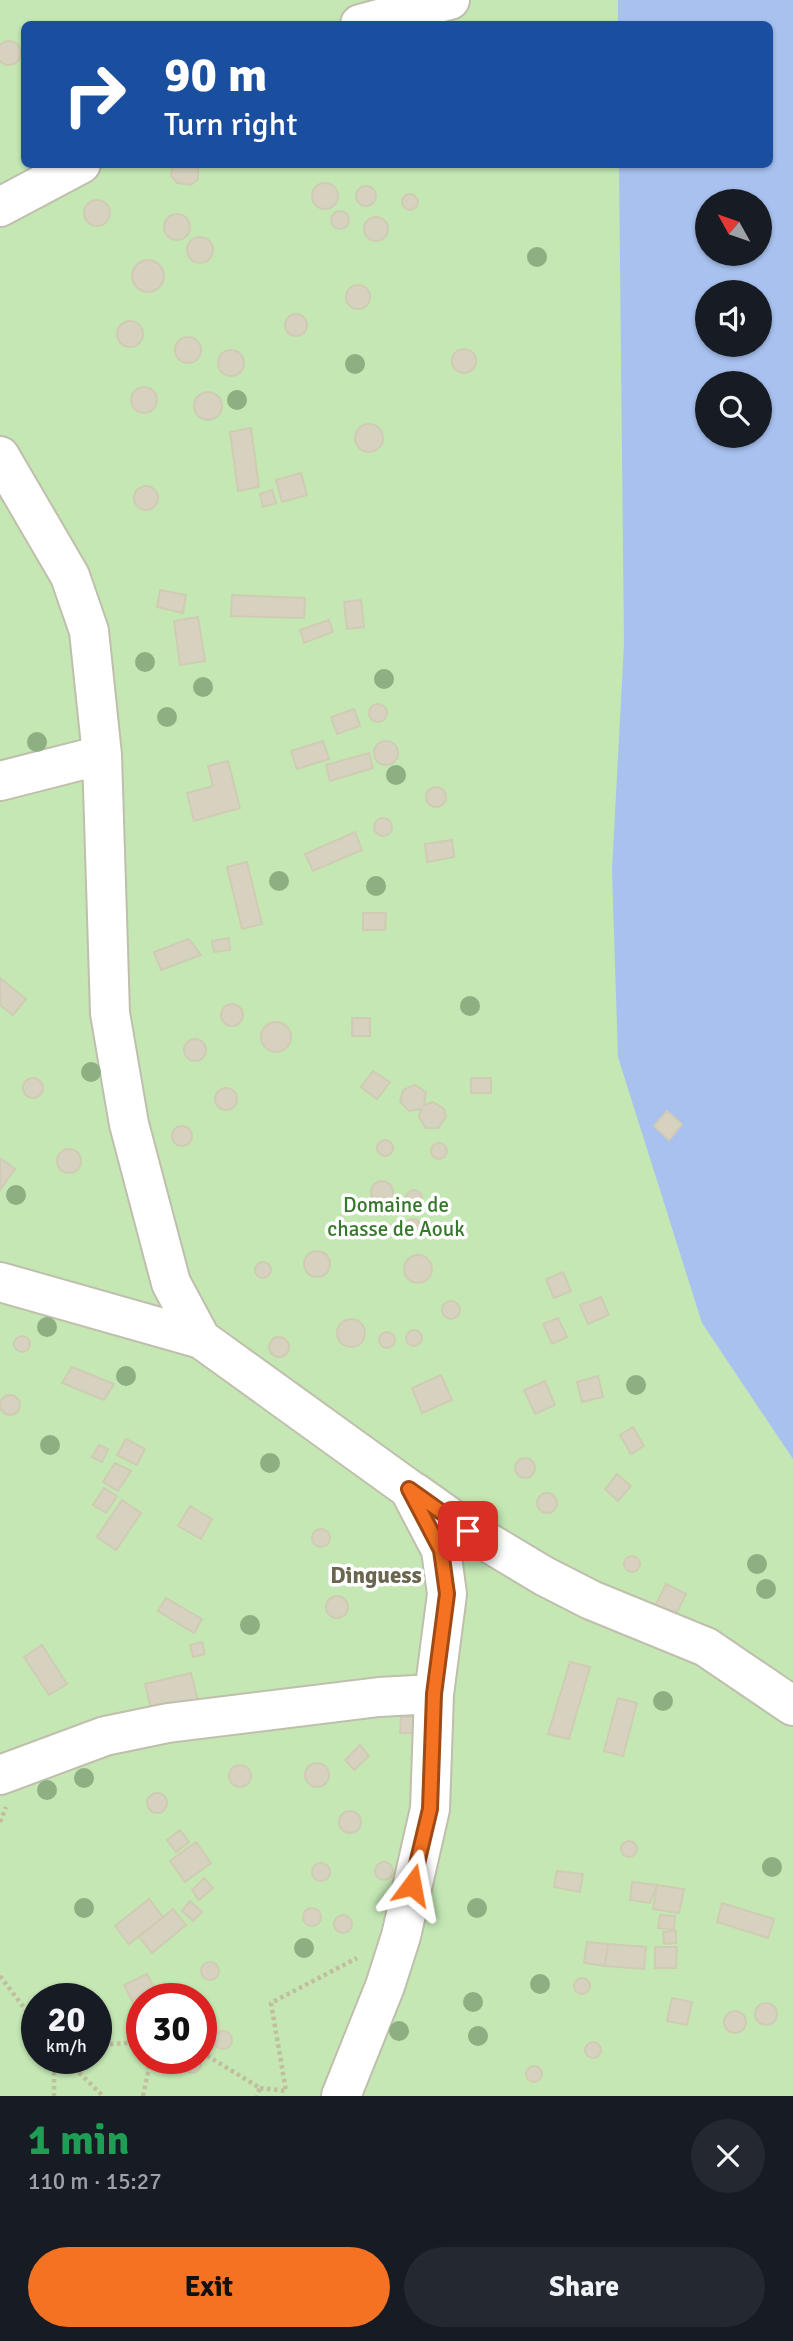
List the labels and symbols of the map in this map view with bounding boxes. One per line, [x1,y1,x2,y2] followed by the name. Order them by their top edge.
[695,189,772,266] north arrow
[327,1192,465,1242] park label: Domaine de chasse de Aouk
[438,1501,498,1561] pin
[330,1561,422,1590] district label: Dinguess
[375,1848,449,1922] position arrow
[126,1983,217,2074] speed limit sign: 30

